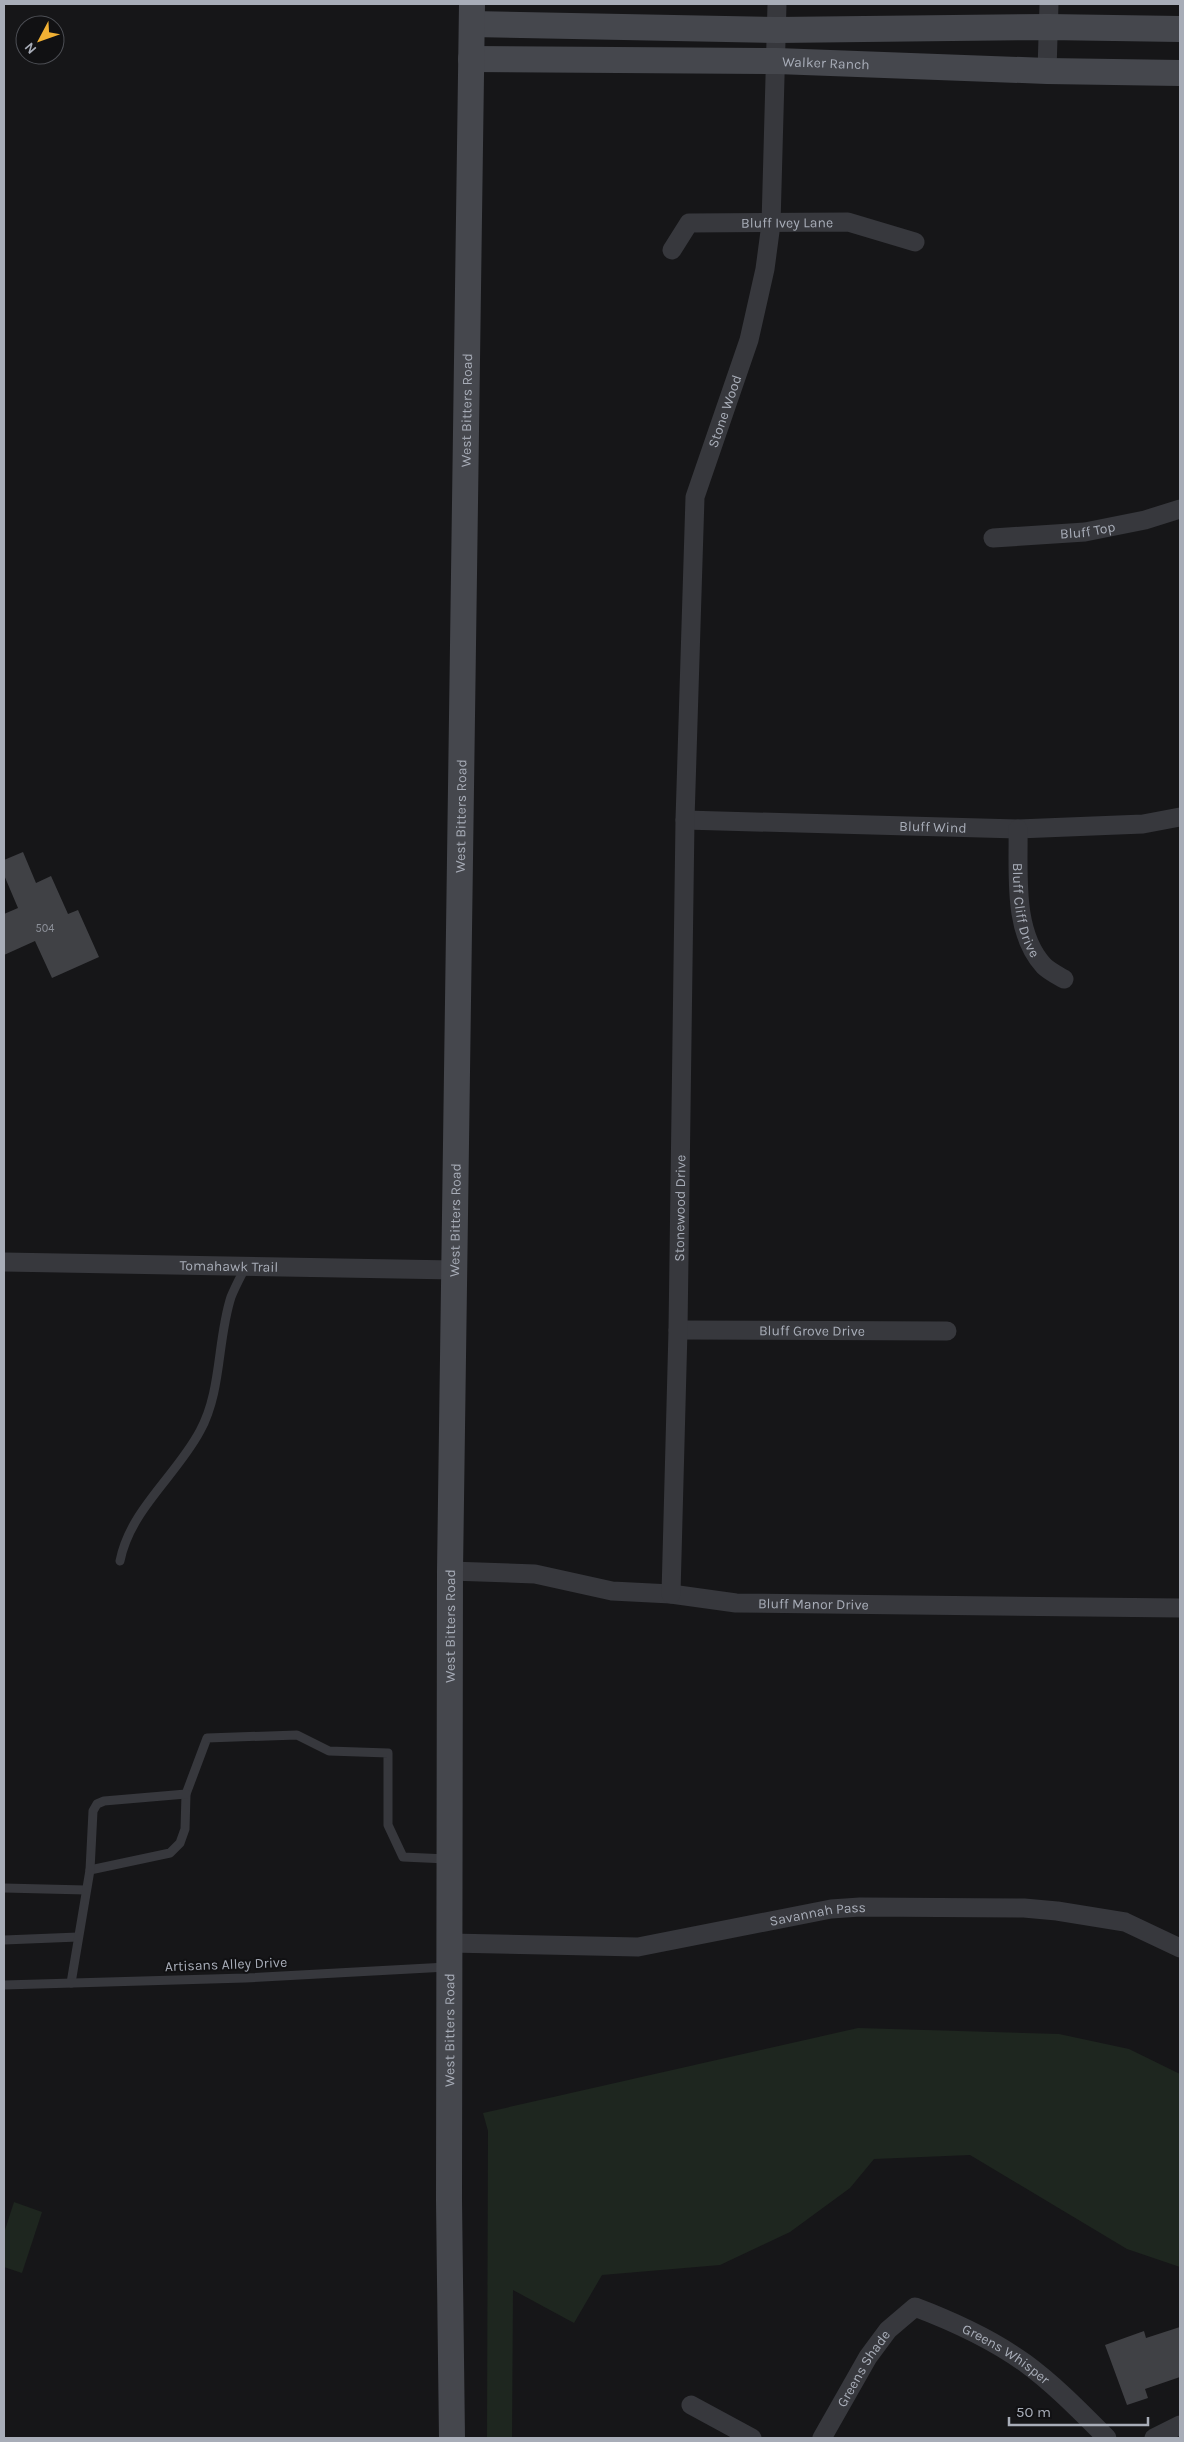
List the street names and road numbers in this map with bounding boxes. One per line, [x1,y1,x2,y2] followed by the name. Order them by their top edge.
[782,53,870,73] street label: Walker Ranch
[741,214,833,232] street label: Bluff Ivey Lane
[457,353,476,467] street label: West Bitters Road
[705,373,745,450] street label: Stone Wood
[1059,518,1117,543] street label: Bluff Top
[452,759,470,873] street label: West Bitters Road
[899,818,967,837] street label: Bluff Wind
[1009,863,1043,961] street label: Bluff Cliff Drive
[671,1155,689,1262] street label: Stonewood Drive
[446,1163,465,1277] street label: West Bitters Road
[179,1257,279,1276] street label: Tomahawk Trail
[759,1322,865,1340] street label: Bluff Grove Drive
[442,1569,459,1683] street label: West Bitters Road
[758,1595,869,1613] street label: Bluff Manor Drive
[768,1899,866,1930] street label: Savannah Pass
[165,1954,287,1975] street label: Artisans Alley Drive
[441,1973,458,2087] street label: West Bitters Road
[959,2320,1054,2389] street label: Greens Whisper
[833,2327,894,2410] street label: Greens Shade

